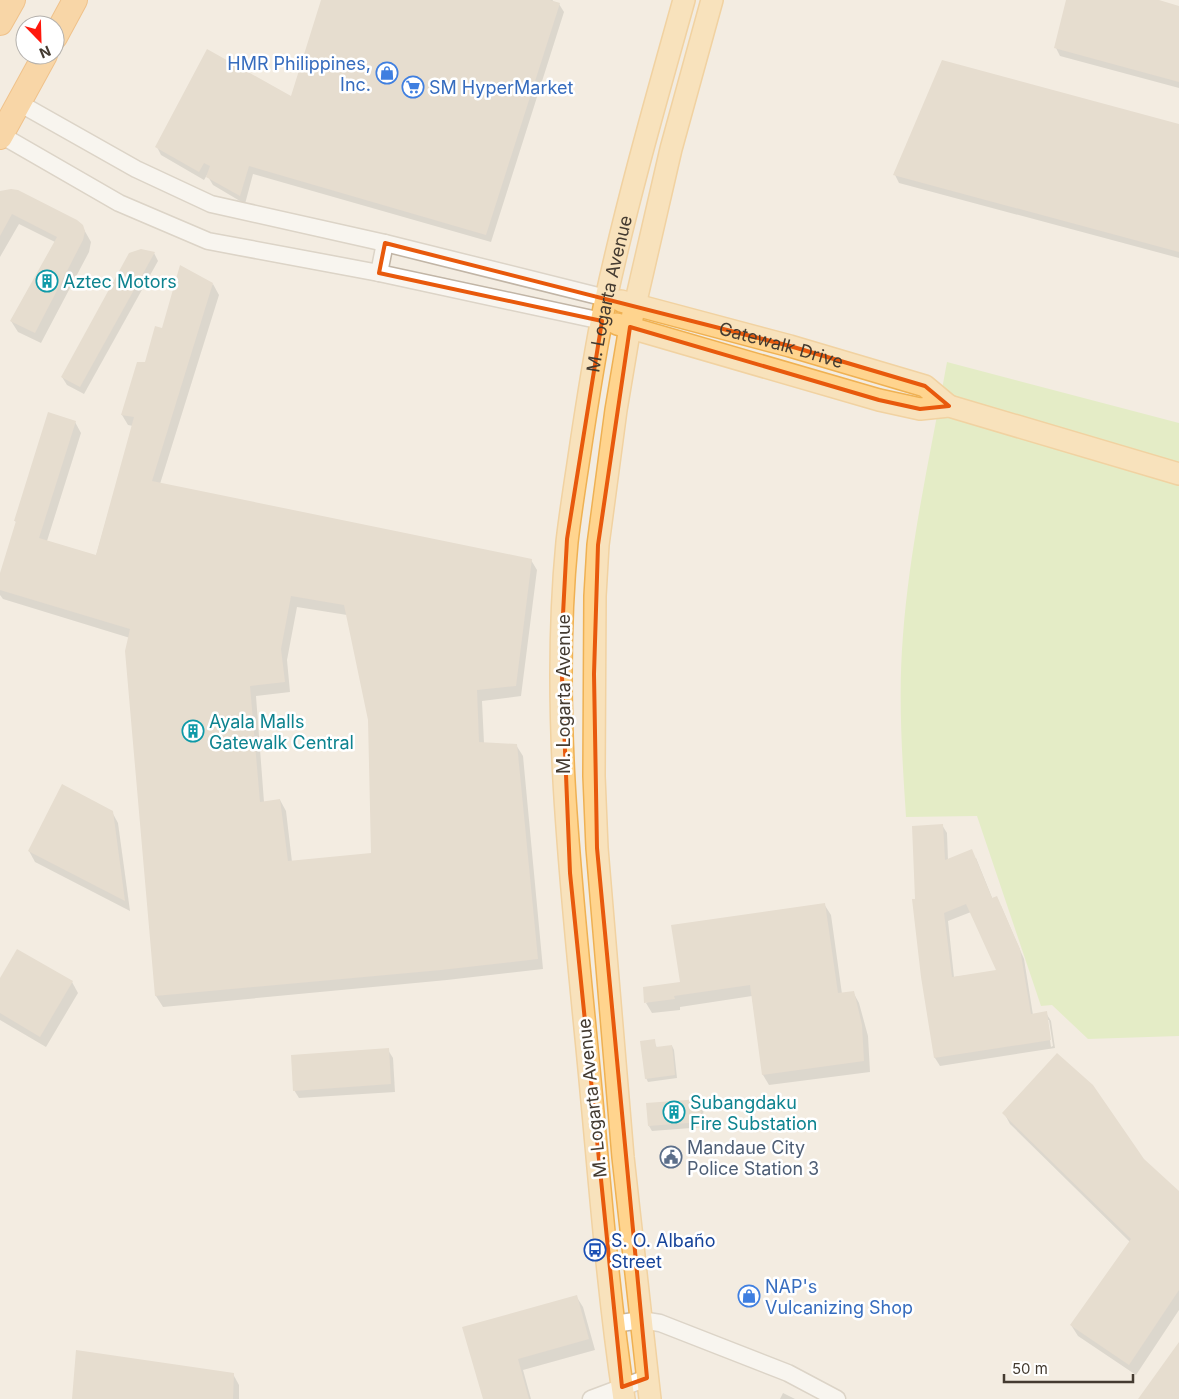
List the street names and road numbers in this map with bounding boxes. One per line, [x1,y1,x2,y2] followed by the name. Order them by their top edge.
[582,213,636,374] street label: M. Logarta Avenue
[717,317,846,372] street label: Gatewalk Drive
[553,614,574,774] street label: M. Logarta Avenue
[573,1017,611,1179] street label: M. Logarta Avenue

